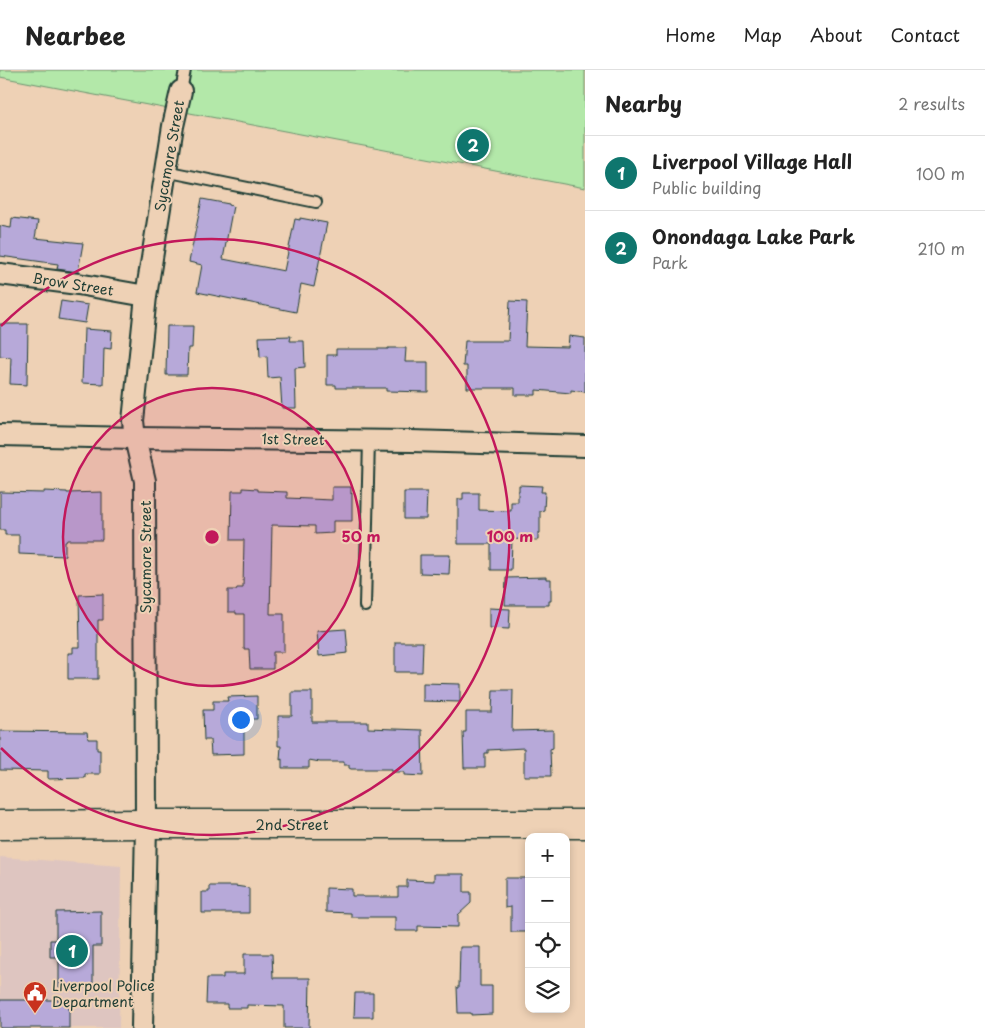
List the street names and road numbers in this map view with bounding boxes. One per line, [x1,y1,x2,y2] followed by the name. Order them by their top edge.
[149,98,189,213] street label: Sycamore Street
[31,267,115,301] street label: Brow Street
[261,428,325,450] street label: 1st Street
[135,500,156,613] street label: Sycamore Street
[256,814,329,835] street label: 2nd Street

